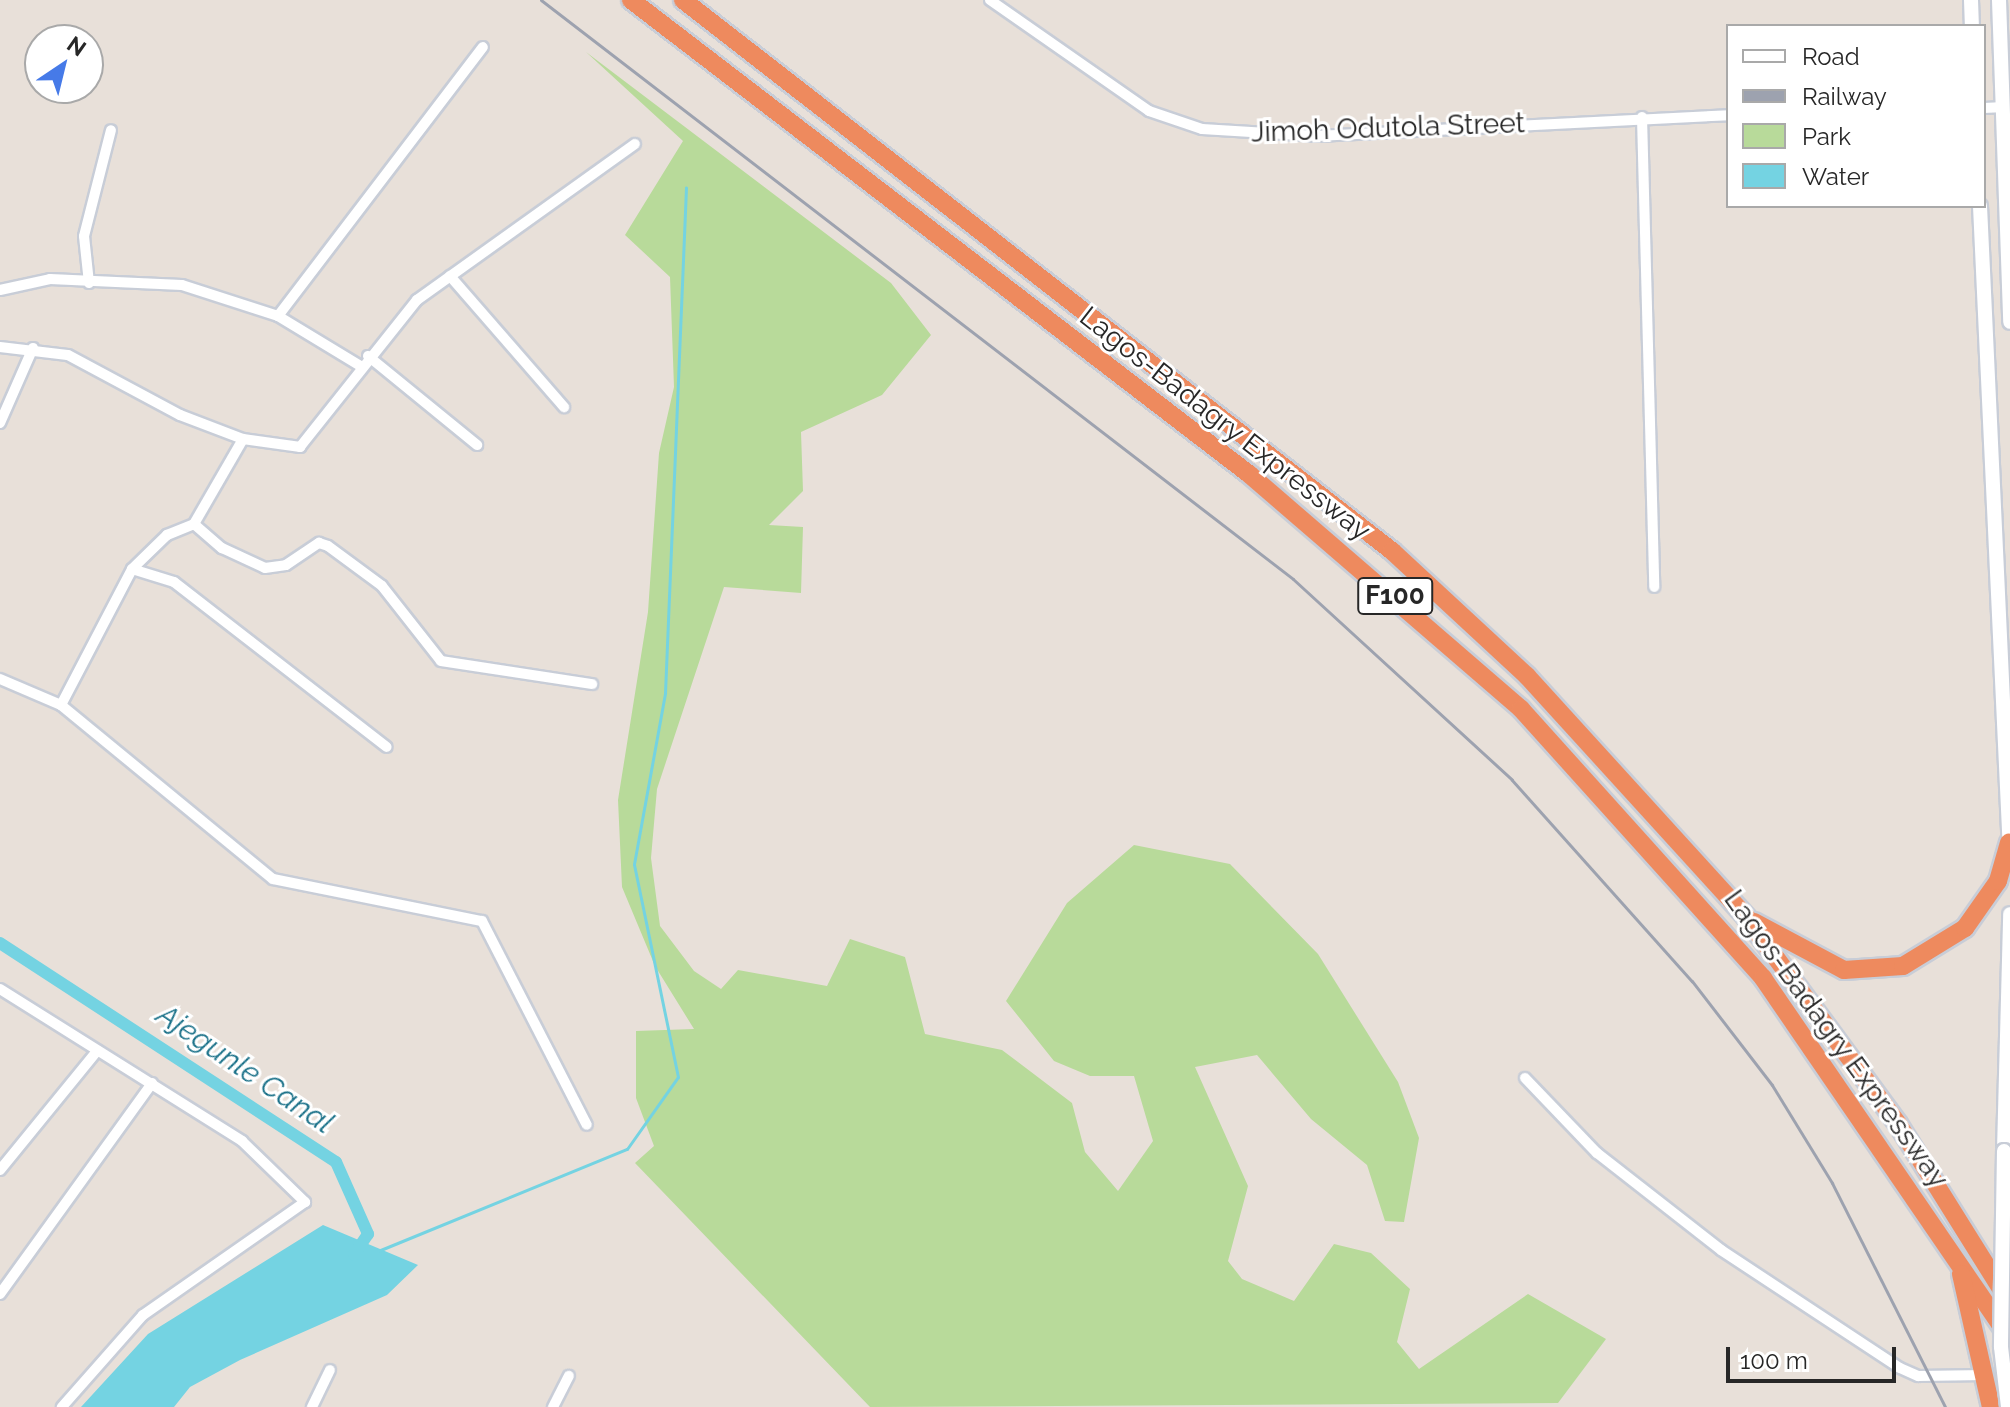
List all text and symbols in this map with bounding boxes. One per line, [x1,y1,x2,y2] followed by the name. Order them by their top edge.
[24,24,104,104] north arrow
[1726,24,1986,208] legend
[62,31,91,61] text: N
[1802,42,1860,71] text: Road
[1802,82,1887,111] text: Railway
[1251,106,1525,150] street label: Jimoh Odutola Street
[1802,122,1851,151] text: Park
[1802,162,1869,191] text: Water
[1073,300,1377,548] street label: Lagos-Badagry Expressway
[1357,574,1433,618] road number: F100
[1717,883,1955,1195] street label: Lagos-Badagry Expressway
[150,997,340,1141] water label: Ajegunle Canal
[1730,1331,1900,1381] scale bar
[1740,1346,1808,1375] text: 100 m

